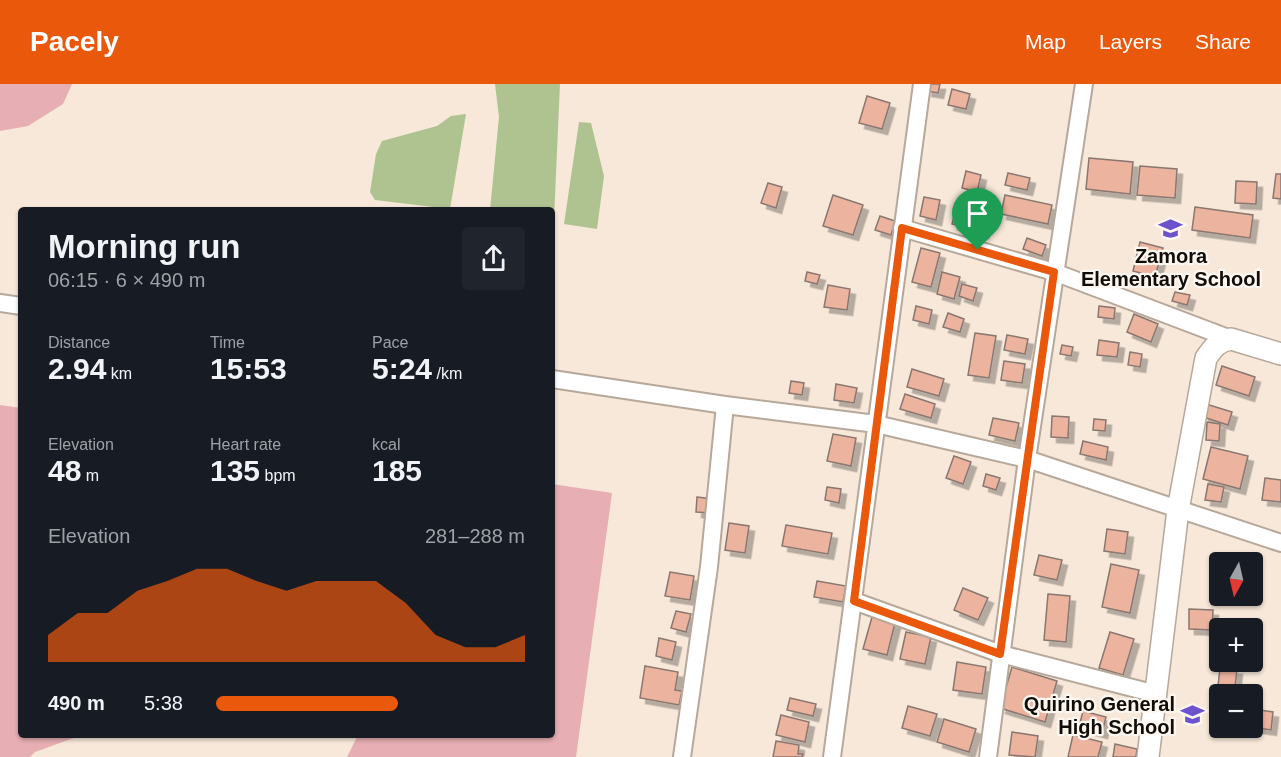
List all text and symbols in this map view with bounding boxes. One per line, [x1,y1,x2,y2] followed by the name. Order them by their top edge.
[30,26,119,57] text: Pacely
[1025,30,1066,53] text: Map
[1099,30,1162,53] text: Layers
[1195,30,1251,53] text: Share
[952,188,1003,250] pin
[961,197,994,230] icon: arrive
[1158,216,1184,242] school or university icon: Zamora Elementary School
[462,227,525,290] button: share
[48,228,240,265] text: Morning run
[1081,245,1261,290] place label: Zamora Elementary School
[48,269,205,291] text: 06:15 · 6 × 490 m
[48,334,110,351] text: Distance
[210,334,245,351] text: Time
[372,334,408,351] text: Pace
[48,352,106,385] text: 2.94
[210,352,287,385] text: 15:53
[372,352,432,385] text: 5:24
[106,365,132,382] text: km
[432,365,462,382] text: /km
[48,436,114,453] text: Elevation
[210,436,281,453] text: Heart rate
[372,436,400,453] text: kcal
[48,454,81,487] text: 48
[210,454,260,487] text: 135
[372,454,422,487] text: 185
[81,467,99,484] text: m
[260,467,296,484] text: bpm
[48,525,130,547] text: Elevation
[425,525,525,547] text: 281–288 m
[1209,552,1263,606] north arrow
[1209,552,1263,738] map controls
[1209,618,1263,672] button: +
[1209,684,1263,738] button: −
[48,692,105,714] text: 490 m
[144,692,183,714] text: 5:38
[1024,693,1175,738] place label: Quirino General High School
[1180,702,1206,728] school or university icon: Quirino General High School

